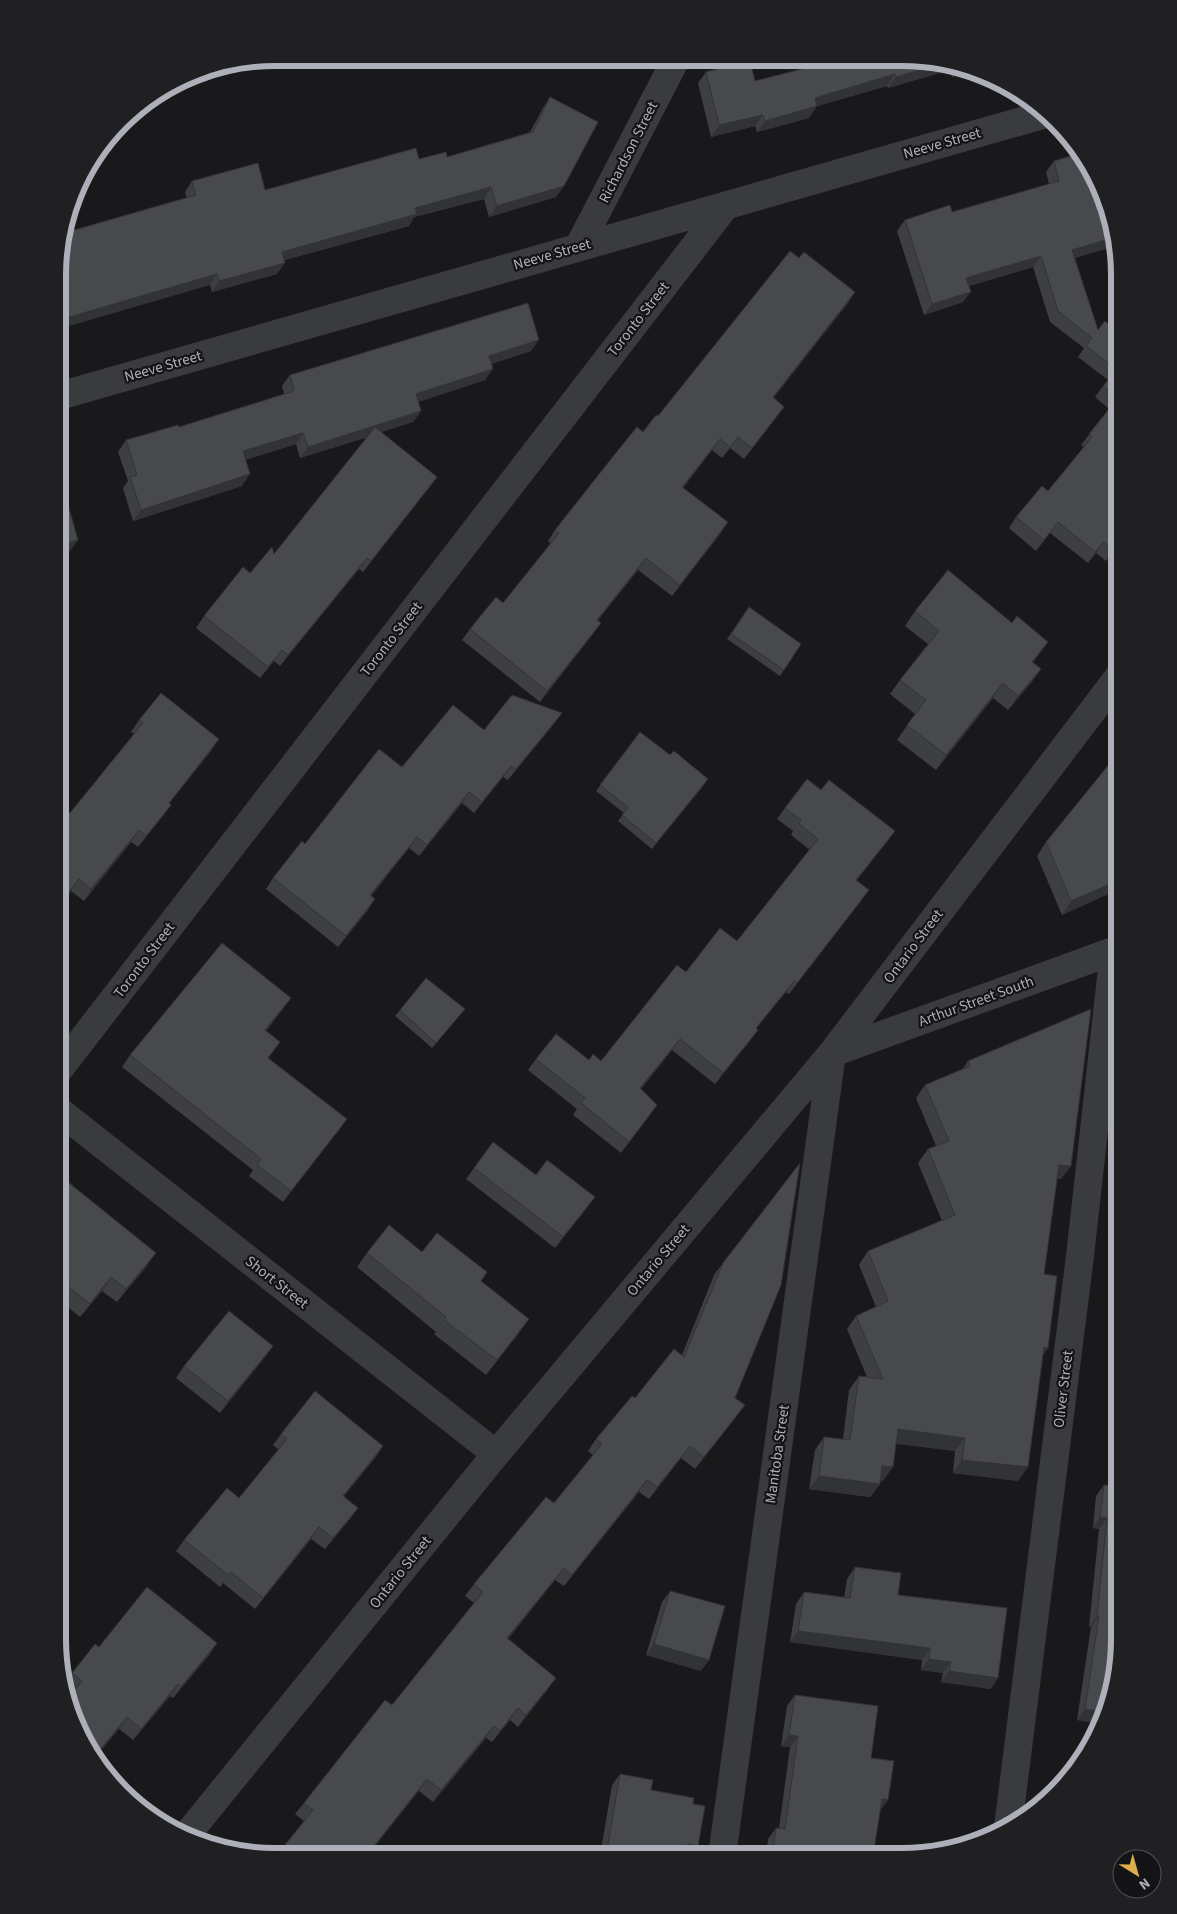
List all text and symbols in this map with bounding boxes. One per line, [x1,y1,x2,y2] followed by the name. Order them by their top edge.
[594,98,663,207] street label: Richardson Street
[901,122,983,165] street label: Neeve Street
[511,233,593,276] street label: Neeve Street
[602,277,674,361] street label: Toronto Street
[122,345,204,388] street label: Neeve Street
[355,597,427,681] street label: Toronto Street
[879,905,948,988] street label: Ontario Street
[109,918,180,1003] street label: Toronto Street
[916,971,1037,1032] street label: Arthur Street South
[622,1220,695,1301] street label: Ontario Street
[241,1251,313,1314] street label: Short Street
[1048,1349,1079,1429] street label: Oliver Street
[760,1403,795,1505] street label: Manitoba Street
[365,1531,436,1613] street label: Ontario Street
[1112,1849,1162,1899] north arrow
[1134,1873,1154,1894] text: N

